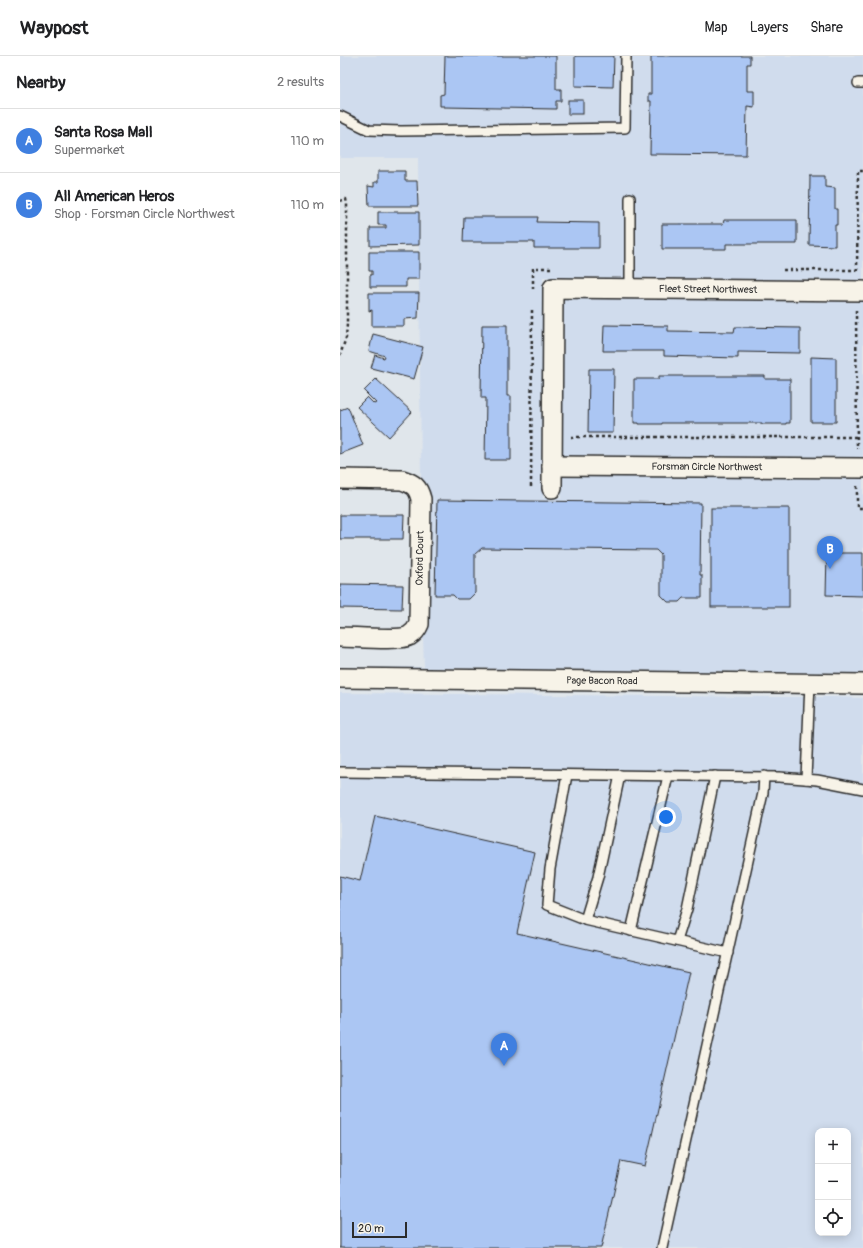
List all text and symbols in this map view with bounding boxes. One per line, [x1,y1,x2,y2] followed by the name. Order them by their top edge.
[20,16,89,40] text: Waypost
[705,19,728,36] text: Map
[750,19,788,36] text: Layers
[810,19,843,36] text: Share
[16,72,65,93] text: Nearby
[277,74,324,90] text: 2 results
[54,123,152,142] text: Santa Rosa Mall
[25,133,33,149] text: A
[291,133,324,149] text: 110 m
[54,142,125,158] text: Supermarket
[54,187,174,206] text: All American Heros
[25,197,33,213] text: B
[291,197,324,213] text: 110 m
[54,206,235,222] text: Shop · Forsman Circle Northwest
[659,283,758,296] street label: Fleet Street Northwest
[652,461,763,473] street label: Forsman Circle Northwest
[414,530,426,585] street label: Oxford Court
[817,536,843,569] pin: B
[566,675,638,687] street label: Page Bacon Road
[656,807,676,827] your location
[491,1033,517,1066] pin: A
[815,1128,851,1236] map controls
[815,1128,851,1164] button: +
[815,1164,851,1200] button: −
[815,1200,851,1236] button: locate
[352,1220,407,1239] scale bar
[358,1222,384,1235] text: 20 m

